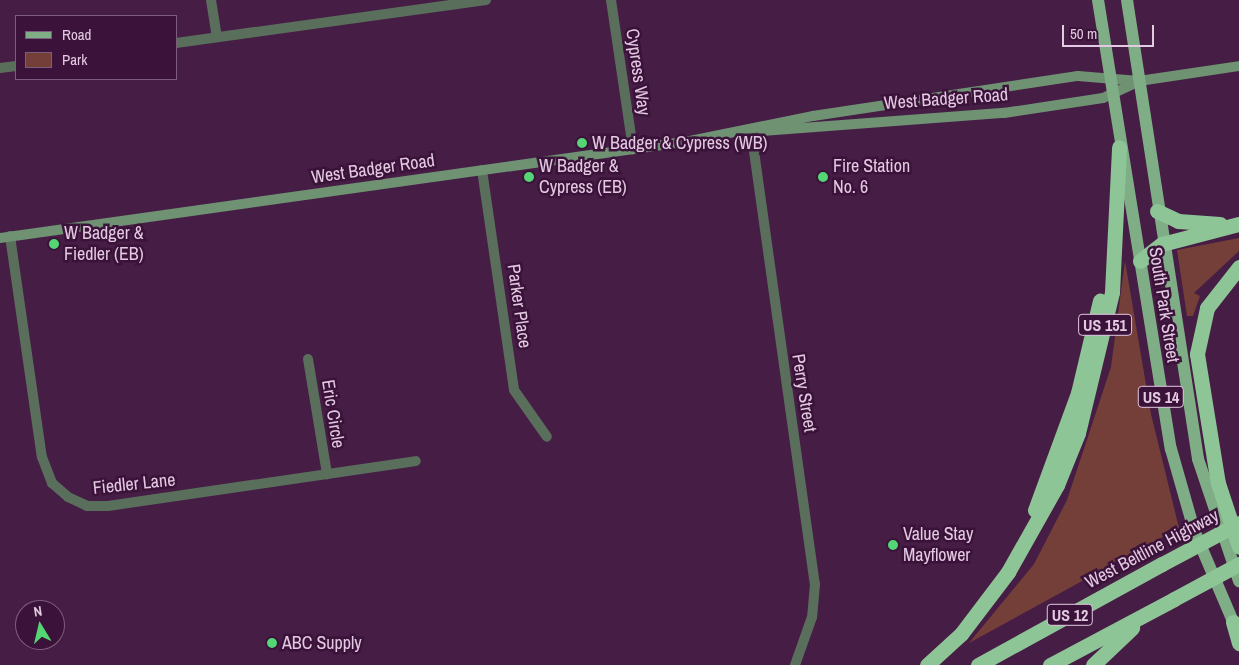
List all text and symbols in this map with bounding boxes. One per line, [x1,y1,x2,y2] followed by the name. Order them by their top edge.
[15,15,178,80] legend
[1064,15,1156,47] scale bar
[1070,23,1097,44] text: 50 m
[62,24,91,45] text: Road
[621,27,655,117] street label: Cypress Way
[62,49,87,70] text: Park
[883,84,1009,114] street label: West Badger Road
[592,132,768,154] place label: W Badger & Cypress (WB)
[576,137,588,149] marker: W Badger & Cypress (WB)
[310,150,436,188] street label: West Badger Road
[539,156,627,198] place label: W Badger & Cypress (EB)
[833,156,910,198] place label: Fire Station No. 6
[523,171,535,183] marker: W Badger & Cypress (EB)
[817,171,829,183] marker: Fire Station No. 6
[64,223,144,266] place label: W Badger & Fiedler (EB)
[48,238,60,250] marker: W Badger & Fiedler (EB)
[1144,246,1184,364] street label: South Park Street
[502,263,536,349] street label: Parker Place
[1078,312,1132,338] road number: US 151
[787,352,821,434] street label: Perry Street
[317,378,349,450] street label: Eric Circle
[1137,384,1185,411] road number: US 14
[92,469,176,499] street label: Fiedler Lane
[1081,505,1223,593] street label: West Beltline Highway
[903,524,973,566] place label: Value Stay Mayflower
[887,539,899,551] marker: Value Stay Mayflower
[15,600,65,650] north arrow
[32,602,43,621] text: N
[1046,602,1094,628] road number: US 12
[282,632,362,654] place label: ABC Supply
[266,637,278,649] marker: ABC Supply

